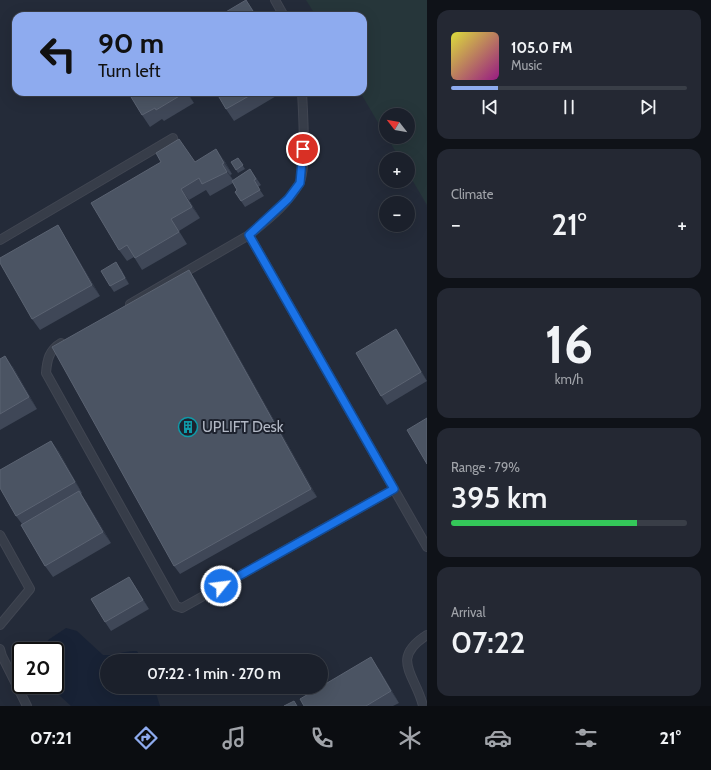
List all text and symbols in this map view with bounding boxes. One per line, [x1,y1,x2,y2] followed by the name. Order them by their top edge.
[98,26,164,60] text: 90 m
[32,28,84,80] icon: left
[511,39,572,57] text: 105.0 FM
[511,57,542,73] text: Music
[98,60,161,82] text: Turn left
[479,96,501,118] icon: previous
[558,96,580,118] icon: pause
[637,96,659,118] icon: next
[379,108,415,144] north arrow
[379,108,415,232] map controls
[286,132,320,166] pin
[292,138,314,160] icon: arrive
[379,152,415,188] button: +
[451,186,493,202] text: Climate
[379,196,415,232] button: −
[551,206,587,243] text: 21°
[451,211,461,238] text: −
[677,211,687,238] text: +
[545,313,593,376] text: 16
[555,371,583,387] text: km/h
[177,416,199,438] building icon: UPLIFT Desk
[202,418,284,436] place label: UPLIFT Desk
[451,459,520,475] text: Range · 79%
[451,479,547,516] text: 395 km
[200,565,242,607] position arrow
[451,604,486,620] text: Arrival
[451,624,525,661] text: 07:22
[12,642,64,694] speed limit sign: 20
[147,665,281,683] text: 07:22 · 1 min · 270 m
[132,724,160,752] icon: directions
[220,724,248,752] icon: music
[308,724,336,752] icon: phone
[396,724,424,752] icon: climate
[484,724,512,752] icon: car
[572,724,600,752] icon: filters
[30,727,72,749] text: 07:21
[660,727,681,749] text: 21°

